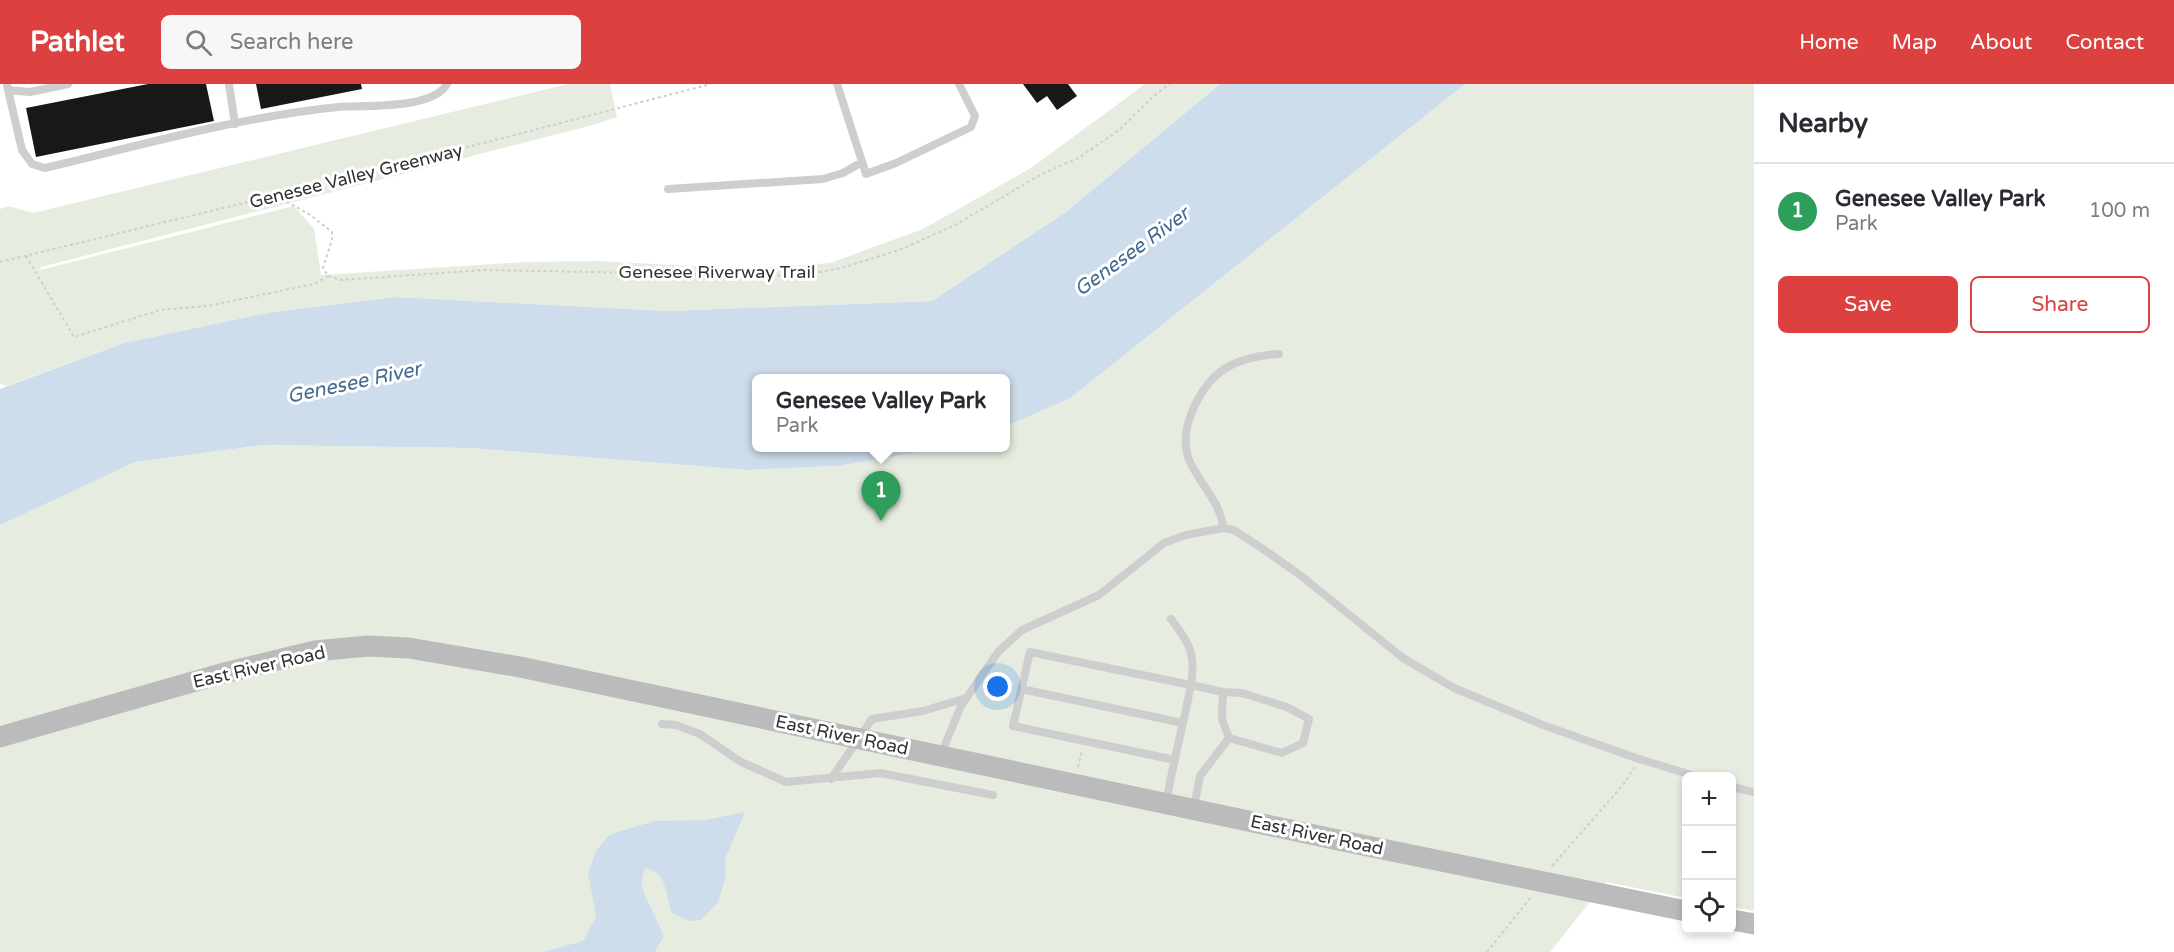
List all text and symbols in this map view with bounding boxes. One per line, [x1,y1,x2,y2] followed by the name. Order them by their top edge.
[161,15,581,69] search box
[30,25,125,59] text: Pathlet
[182,26,215,59] icon: search
[230,29,353,55] text: Search here
[1799,30,1859,55] text: Home
[1892,30,1937,55] text: Map
[1970,30,2032,55] text: About
[2065,30,2144,55] text: Contact
[1778,108,1868,139] text: Nearby
[247,139,465,213] street label: Genesee Valley Greenway
[1835,186,2045,212] text: Genesee Valley Park
[1791,199,1804,223] text: 1
[2089,199,2150,223] text: 100 m
[1070,201,1196,302] water label: Genesee River
[1835,212,1878,236] text: Park
[619,261,815,283] street label: Genesee Riverway Trail
[1778,276,1958,333] button: Save
[1970,276,2150,333] button: Share
[285,357,425,409] water label: Genesee River
[752,374,1010,452] popup
[776,388,986,414] text: Genesee Valley Park
[776,414,819,438] text: Park
[862,472,900,521] pin: 1
[191,641,327,693] street label: East River Road
[983,672,1012,701] your location
[774,710,910,760] street label: East River Road
[1682,772,1736,934] map controls
[1682,772,1736,826] button: +
[1249,810,1385,860] street label: East River Road
[1682,826,1736,880] button: −
[1682,880,1736,934] button: locate

